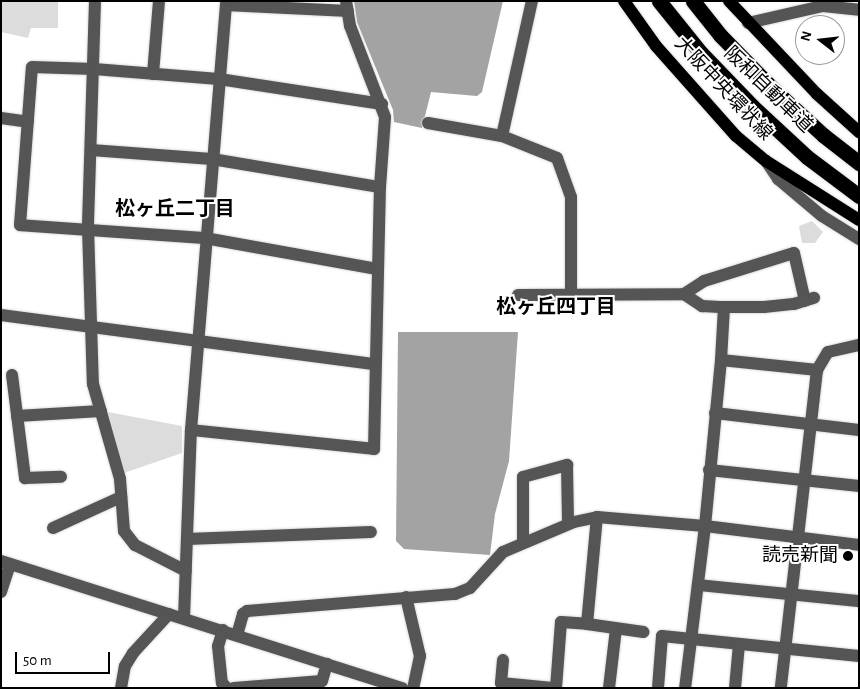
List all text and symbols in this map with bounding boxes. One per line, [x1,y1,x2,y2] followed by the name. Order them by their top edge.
[795,15,845,65] north arrow
[798,30,815,43] text: N
[669,33,777,145] street label: 大阪中央環状線
[719,42,817,138] street label: 阪和自動車道
[115,197,235,221] district label: 松ヶ丘二丁目
[496,295,616,319] district label: 松ヶ丘四丁目
[762,545,838,567] place label: 読売新聞
[842,550,854,562] marker: 読売新聞
[18,642,112,674] scale bar
[23,653,52,668] text: 50 m

